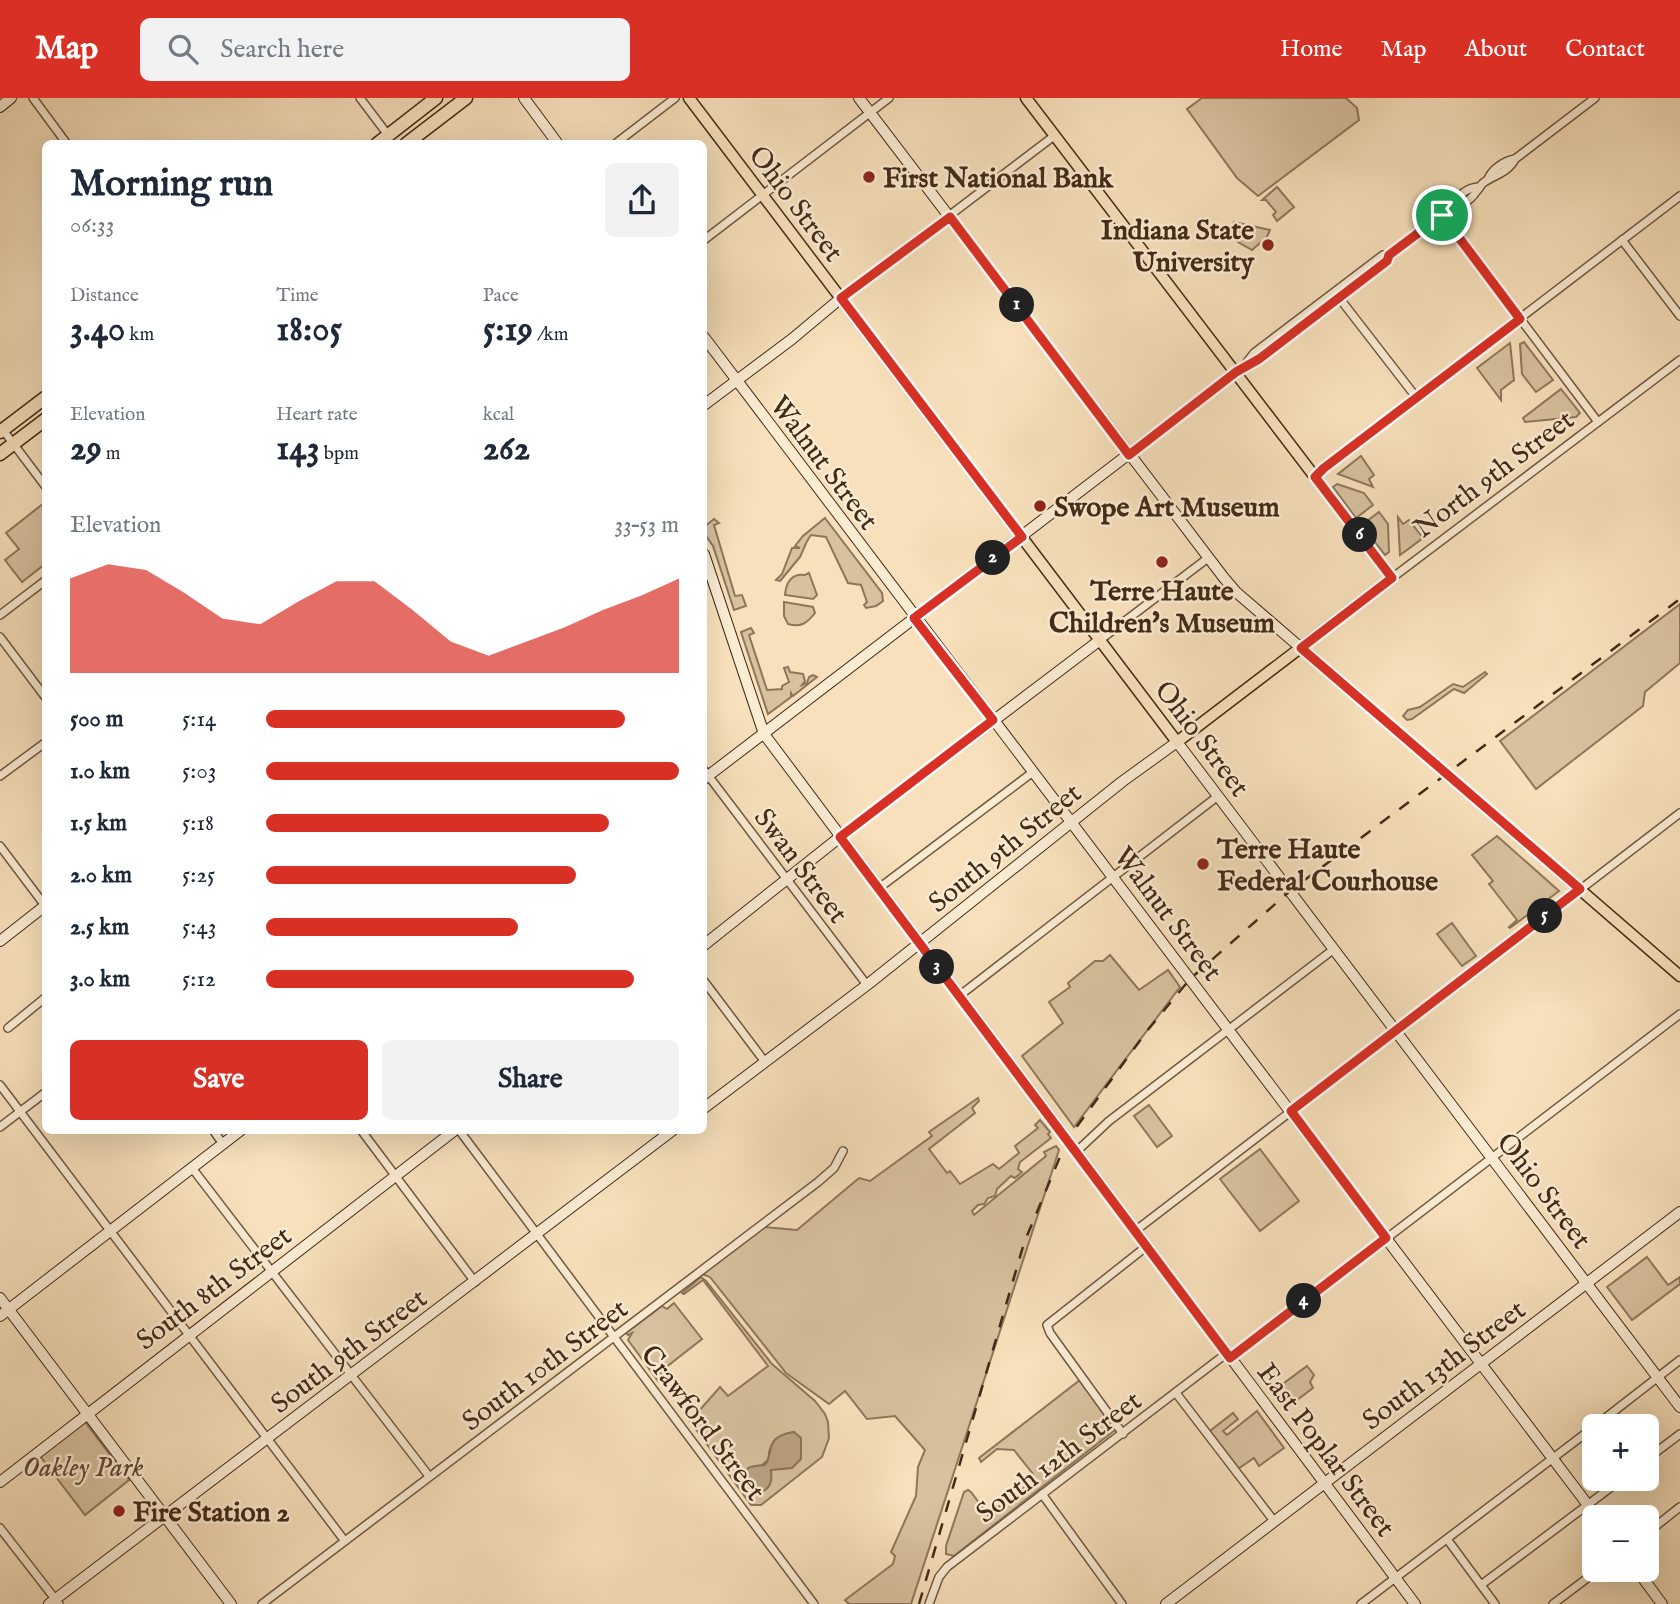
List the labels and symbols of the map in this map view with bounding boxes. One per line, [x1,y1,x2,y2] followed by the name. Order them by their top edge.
[740,140,850,270] street label: Ohio Street
[883,162,1114,197] place label: First National Bank
[861,169,877,185] marker: First National Bank
[1412,185,1472,245] pin
[1101,214,1255,281] place label: Indiana State University
[1260,237,1276,253] marker: Indiana State University
[1000,288,1034,322] pin: 1
[761,389,885,538] street label: Walnut Street
[1407,403,1582,547] street label: North 9th Street
[1054,491,1280,526] place label: Swope Art Museum
[1032,498,1048,514] marker: Swope Art Museum
[1342,518,1378,552] pin: 6
[976,540,1010,575] pin: 2
[1154,554,1170,570] marker: Terre Haute Children's Museum
[1049,575,1275,642] place label: Terre Haute Children's Museum
[1146,675,1256,805] street label: Ohio Street
[922,776,1090,921] street label: South 9th Street
[745,802,855,931] street label: Swan Street
[1216,833,1438,900] place label: Terre Haute Federal Courhouse
[1105,840,1229,989] street label: Walnut Street
[1195,856,1211,872] marker: Terre Haute Federal Courhouse
[1528,898,1562,934] pin: 5
[920,950,954,984] pin: 3
[1488,1127,1598,1257] street label: Ohio Street
[130,1219,299,1359] street label: South 8th Street
[264,1282,435,1422] street label: South 9th Street
[1286,1284,1322,1318] pin: 4
[456,1292,636,1440] street label: South 10th Street
[1356,1293,1533,1439] street label: South 13th Street
[632,1339,772,1509] street label: Crawford Street
[1248,1357,1402,1545] street label: East Poplar Street
[970,1384,1150,1532] street label: South 12th Street
[23,1451,143,1486] park label: Oakley Park
[133,1496,290,1531] place label: Fire Station 2
[111,1503,127,1519] marker: Fire Station 2

